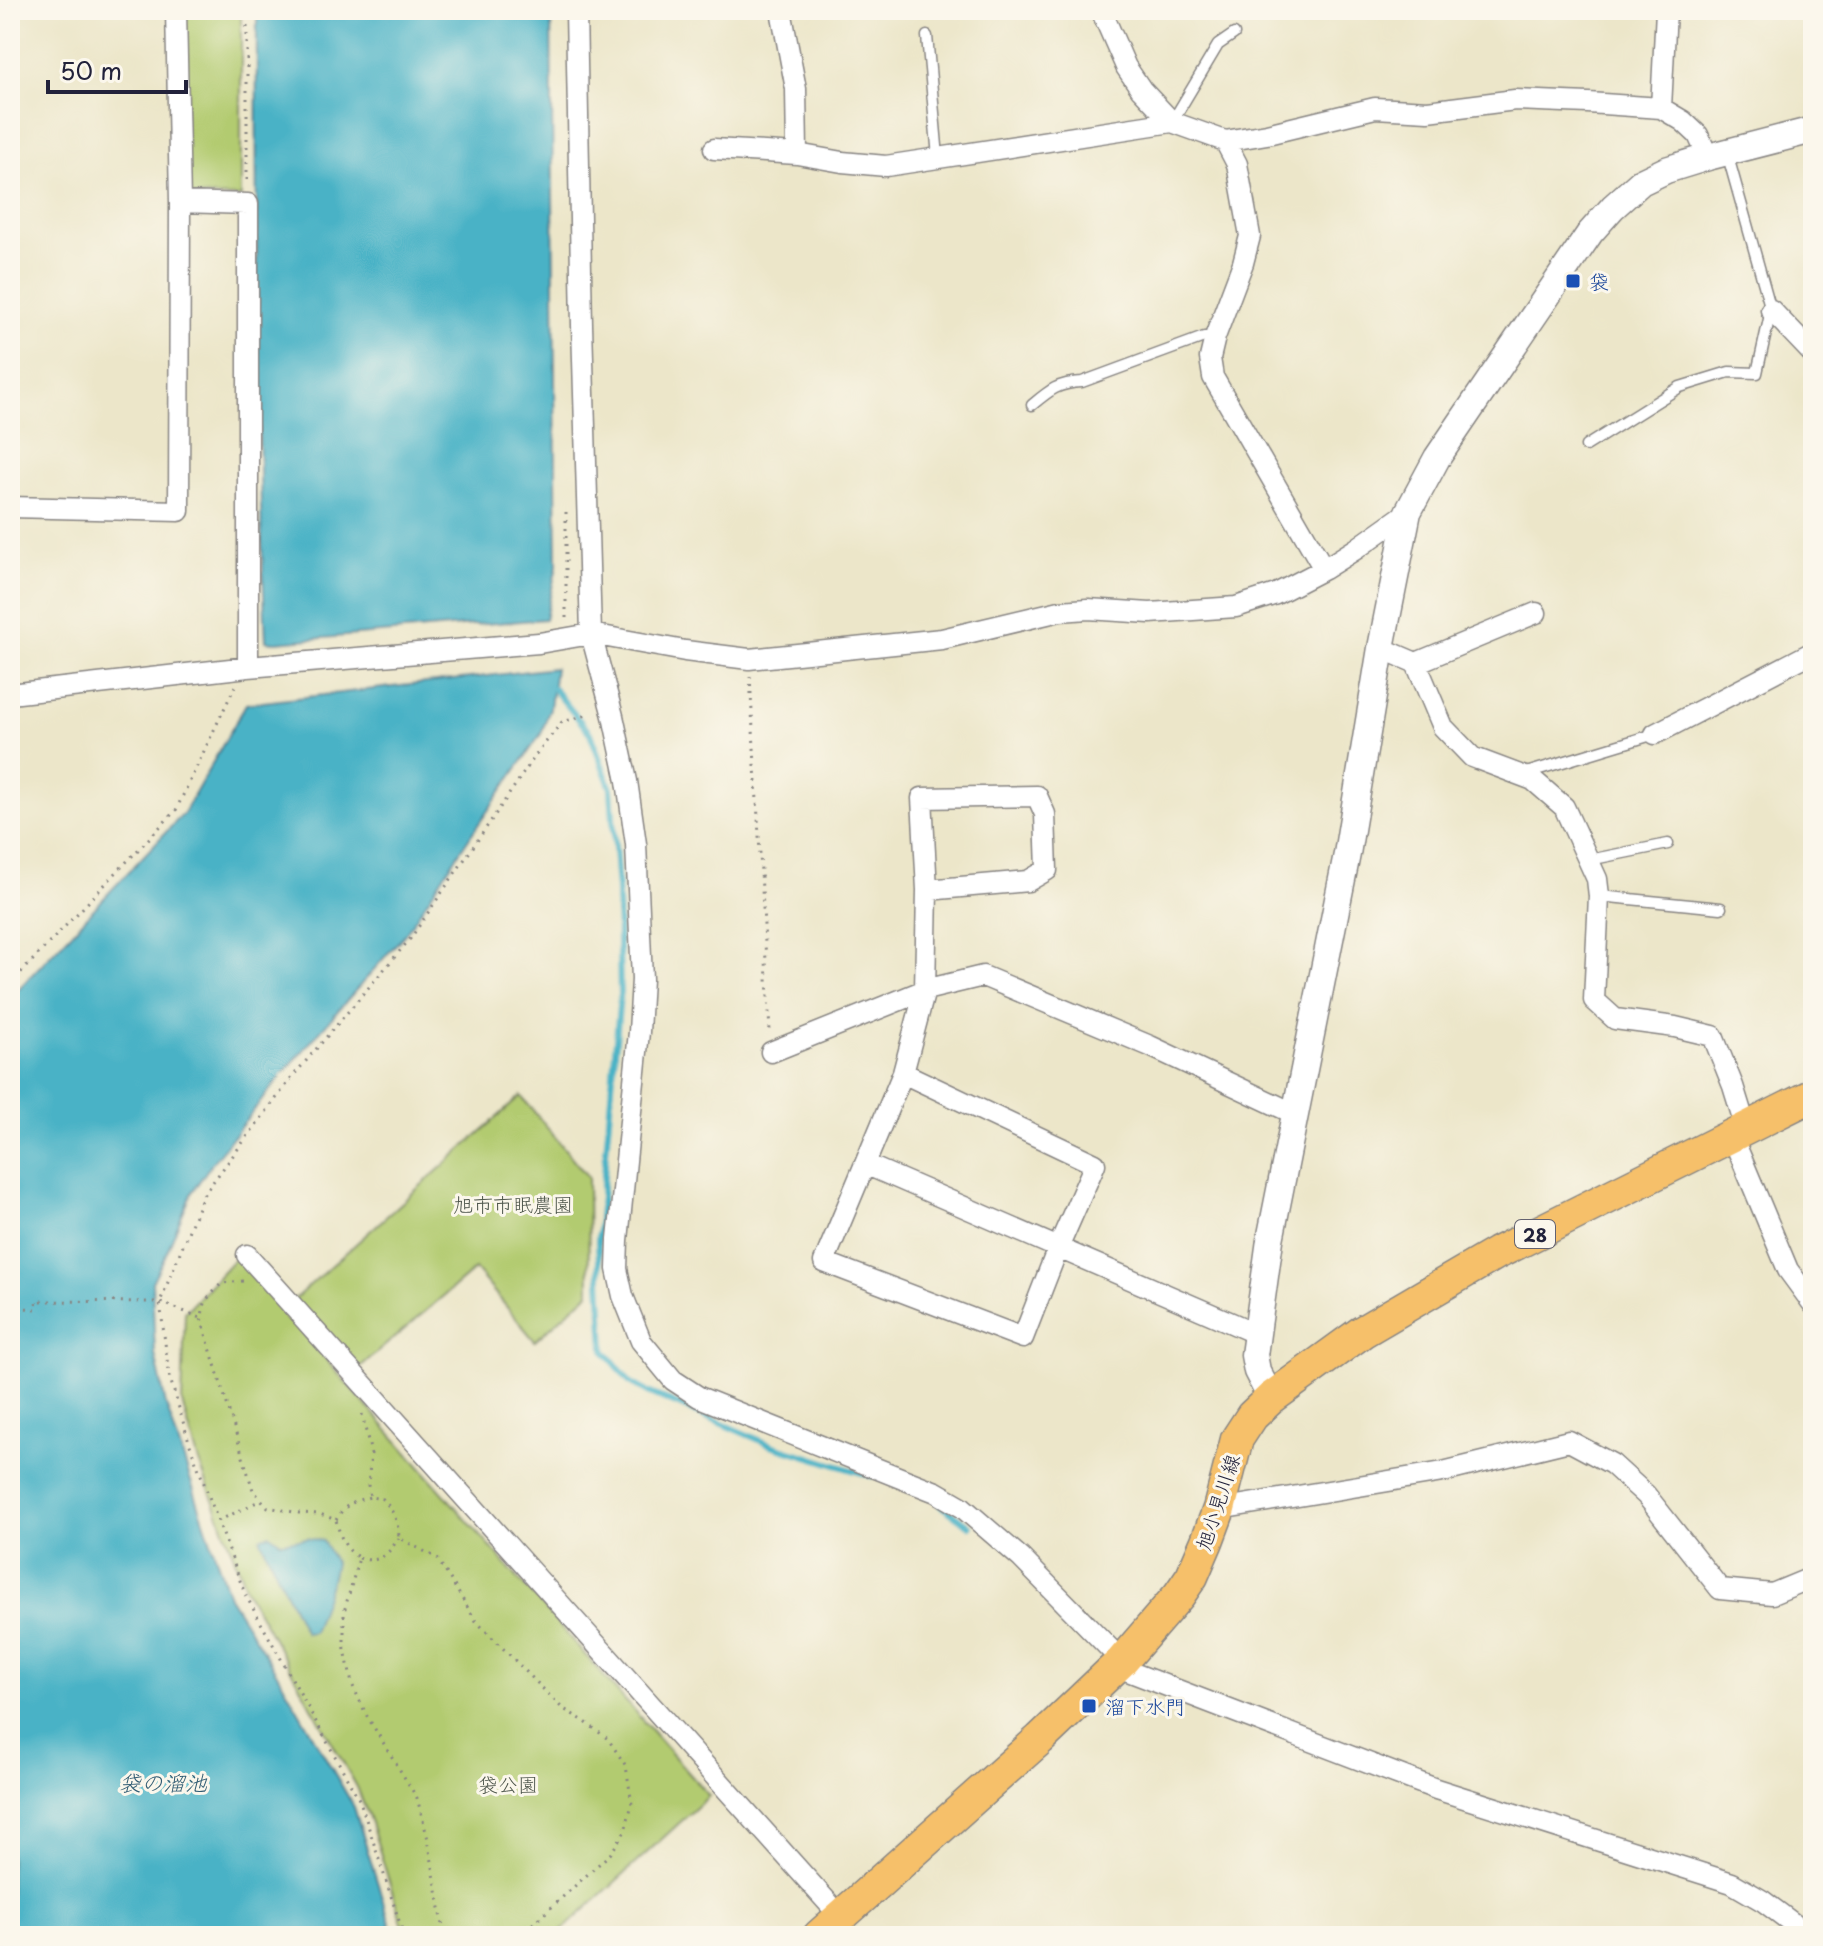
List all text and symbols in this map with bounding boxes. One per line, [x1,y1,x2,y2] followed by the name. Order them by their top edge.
[48,44,186,94] scale bar
[60,52,122,88] text: 50 m
[1589,266,1609,296] place label: 袋
[1564,272,1582,290] marker: 袋
[453,1189,573,1219] park label: 旭市市眠農園
[1515,1220,1555,1248] road number: 28
[1187,1450,1247,1554] street label: 旭小見川線
[1105,1691,1185,1721] place label: 溜下水門
[1080,1697,1098,1715] marker: 溜下水門
[119,1765,208,1798] water label: 袋の溜池
[478,1769,538,1799] park label: 袋公園

